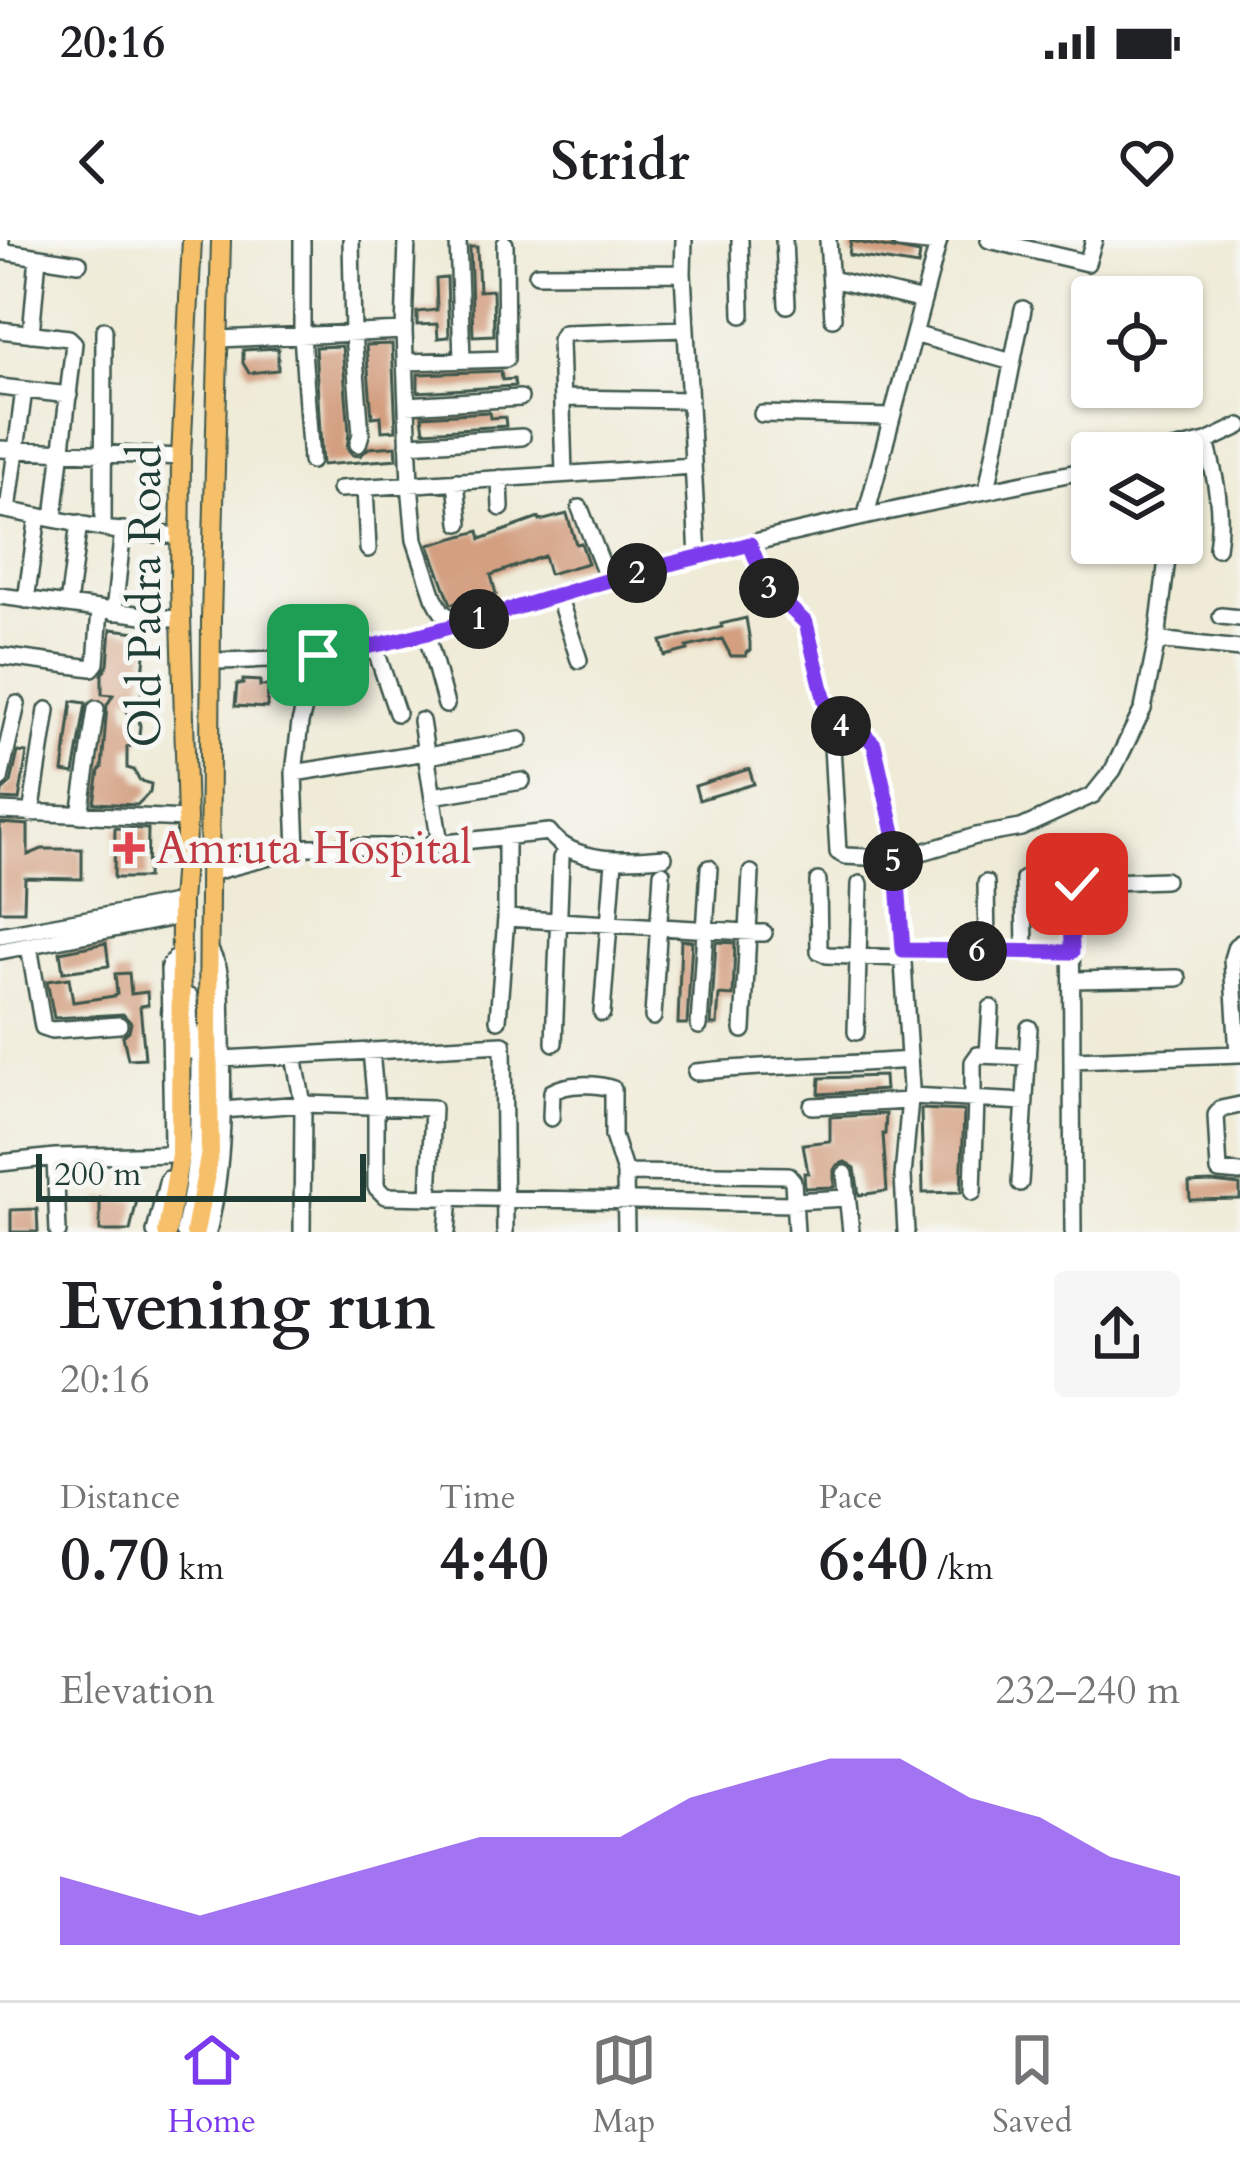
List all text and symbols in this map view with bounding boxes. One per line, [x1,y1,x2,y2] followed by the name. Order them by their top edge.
[60,12,165,73] text: 20:16
[550,126,690,199] text: Stridr
[60,129,126,195] icon: back
[1114,129,1180,195] icon: heart
[1071,276,1203,564] map controls
[1071,276,1203,408] button: locate
[1071,432,1203,564] button: layers
[115,444,176,748] street label: Old Padra Road
[607,543,667,603] pin: 2
[629,550,645,595] text: 2
[739,558,799,618] pin: 3
[761,565,777,610] text: 3
[449,589,509,649] pin: 1
[471,596,487,641] text: 1
[267,604,369,706] pin
[285,622,351,688] icon: arrive
[811,696,871,756] pin: 4
[833,703,849,748] text: 4
[156,818,472,879] place label: Amruta Hospital
[863,831,923,891] pin: 5
[113,832,145,864] marker: Amruta Hospital
[1026,833,1128,935] pin
[885,838,901,883] text: 5
[1044,851,1110,917] icon: check
[947,921,1007,981] pin: 6
[969,928,985,973] text: 6
[36,1148,366,1201] scale bar
[54,1152,141,1197] text: 200 m
[60,1263,435,1352] text: Evening run
[1054,1271,1180,1397] button: share
[60,1353,150,1406] text: 20:16
[60,1475,181,1520] text: Distance
[439,1475,516,1520] text: Time
[819,1475,882,1520] text: Pace
[60,1520,170,1601] text: 0.70
[439,1520,549,1601] text: 4:40
[819,1520,928,1601] text: 6:40
[170,1546,224,1591] text: km
[928,1546,993,1591] text: /km
[60,1664,215,1717] text: Elevation
[995,1664,1180,1717] text: 232–240 m
[168,2027,256,2144] tab: Home
[591,2027,657,2144] tab: Map
[992,2027,1072,2144] tab: Saved

